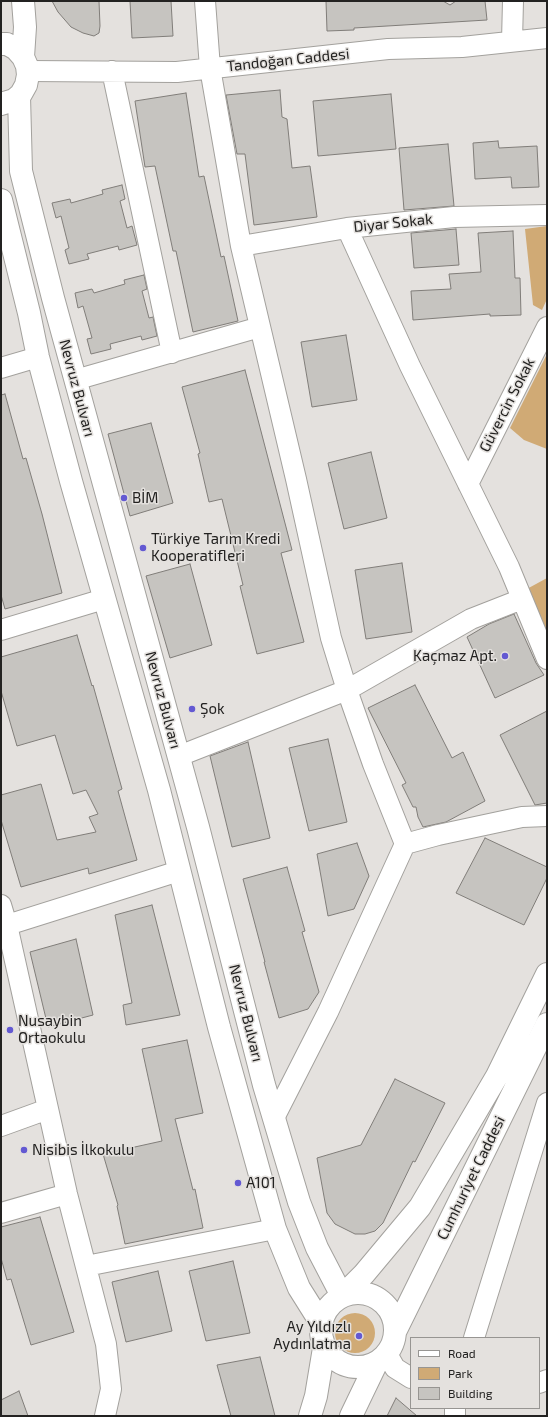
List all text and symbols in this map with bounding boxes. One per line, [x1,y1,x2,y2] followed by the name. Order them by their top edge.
[226,45,350,75] street label: Tandoğan Caddesi
[352,210,434,236] street label: Diyar Sokak
[55,337,99,439] street label: Nevruz Bulvarı
[476,355,538,455] street label: Güvercin Sokak
[132,489,158,507] place label: BİM
[119,493,129,503] marker: BİM
[151,530,280,565] place label: Türkiye Tarım Kredi Kooperatifleri
[138,543,148,553] marker: Türkiye Tarım Kredi Kooperatifleri
[413,647,497,665] place label: Kaçmaz Apt.
[141,649,185,751] street label: Nevruz Bulvarı
[500,651,510,661] marker: Kaçmaz Apt.
[200,700,225,718] place label: Şok
[187,704,197,714] marker: Şok
[225,962,267,1064] street label: Nevruz Bulvarı
[18,1012,86,1047] place label: Nusaybin Ortaokulu
[5,1025,15,1035] marker: Nusaybin Ortaokulu
[433,1113,509,1243] street label: Cumhuriyet Caddesi
[32,1141,134,1159] place label: Nisibis İlkokulu
[19,1145,29,1155] marker: Nisibis İlkokulu
[246,1174,276,1192] place label: A101
[233,1178,243,1188] marker: A101
[273,1318,351,1353] place label: Ay Yıldızlı Aydınlatma
[354,1331,364,1341] marker: Ay Yıldızlı Aydınlatma
[410,1337,540,1409] legend
[448,1346,476,1360] text: Road
[448,1366,473,1380] text: Park
[448,1386,492,1400] text: Building

